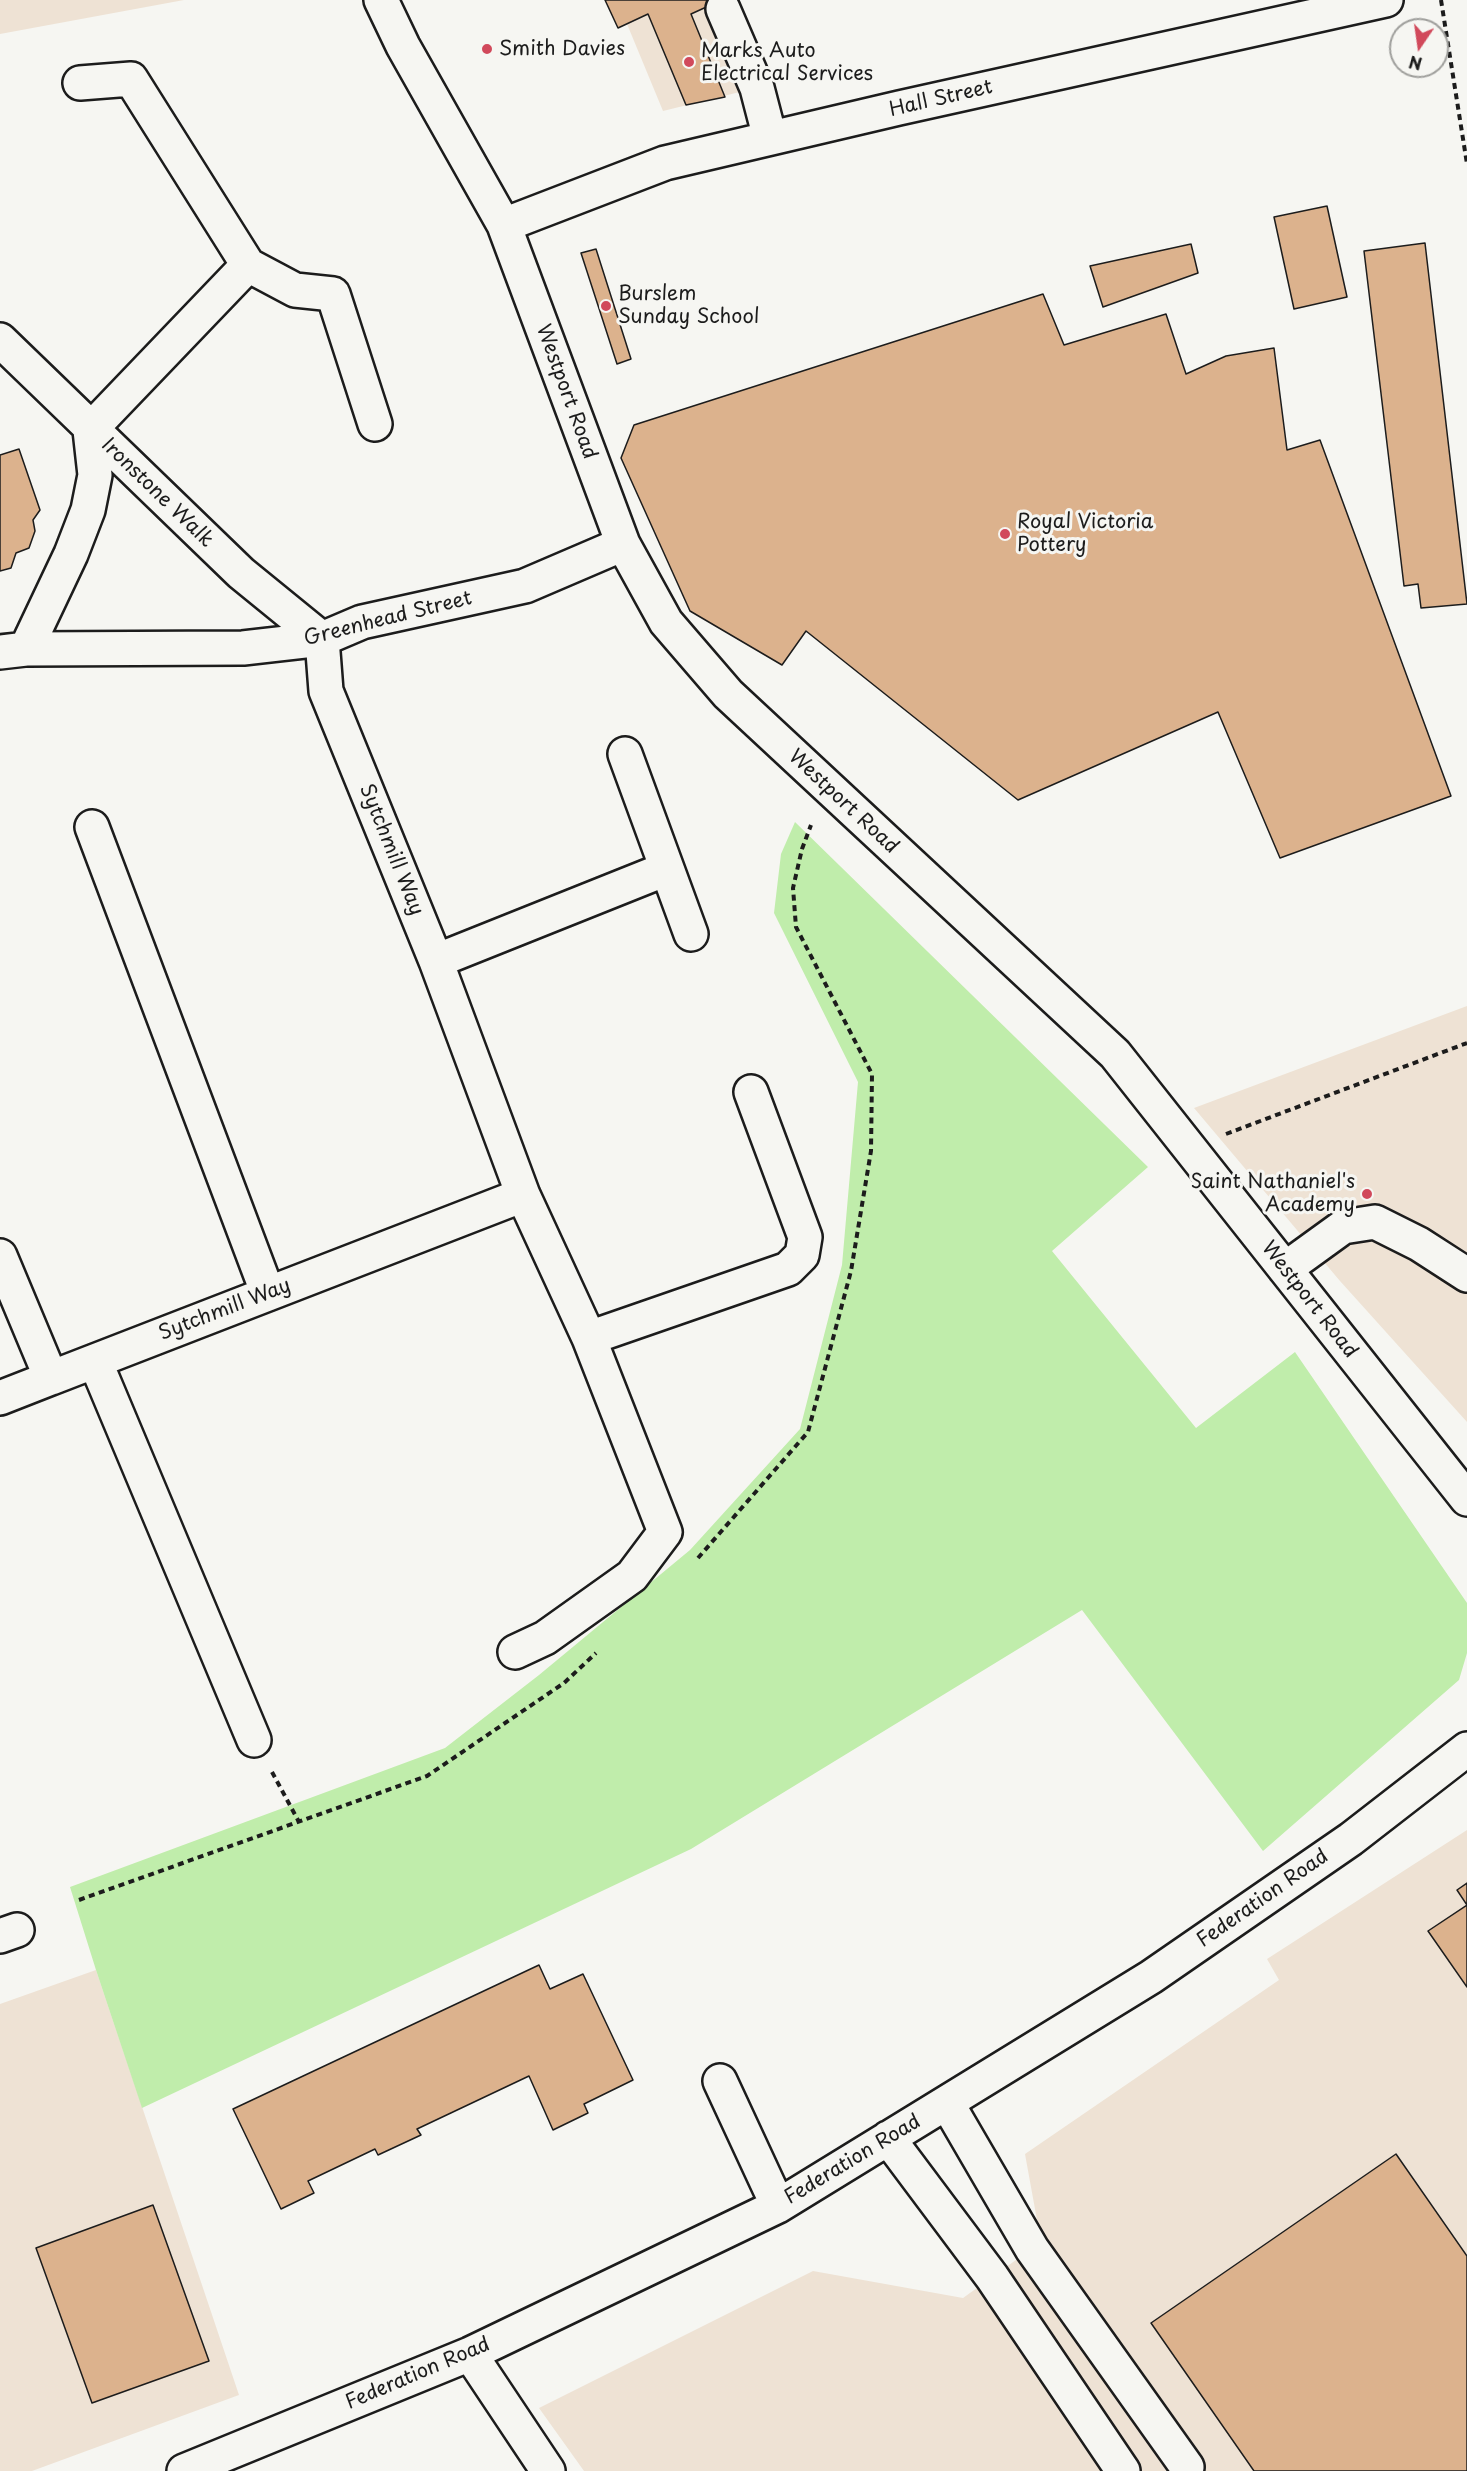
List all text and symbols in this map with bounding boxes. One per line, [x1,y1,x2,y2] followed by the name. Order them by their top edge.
[1389,18,1449,78] north arrow
[499,37,625,61] place label: Smith Davies
[701,39,873,86] place label: Marks Auto Electrical Services
[480,42,494,56] marker: Smith Davies
[1407,50,1424,77] text: N
[682,55,696,69] marker: Marks Auto Electrical Services
[887,75,995,123] street label: Hall Street
[618,282,759,329] place label: Burslem Sunday School
[599,299,613,313] marker: Burslem Sunday School
[530,321,602,463] street label: Westport Road
[96,433,218,553] street label: Ironstone Walk
[1017,510,1153,557] place label: Royal Victoria Pottery
[998,527,1012,541] marker: Royal Victoria Pottery
[301,586,475,652] street label: Greenhead Street
[783,745,903,859] street label: Westport Road
[354,781,428,919] street label: Sytchmill Way
[1190,1170,1355,1217] place label: Saint Nathaniel's Academy
[1360,1187,1374,1201] marker: Saint Nathaniel's Academy
[1256,1237,1362,1363] street label: Westport Road
[156,1274,294,1346] street label: Sytchmill Way
[1193,1845,1333,1953] street label: Federation Road
[781,2110,925,2210] street label: Federation Road
[342,2333,494,2415] street label: Federation Road

